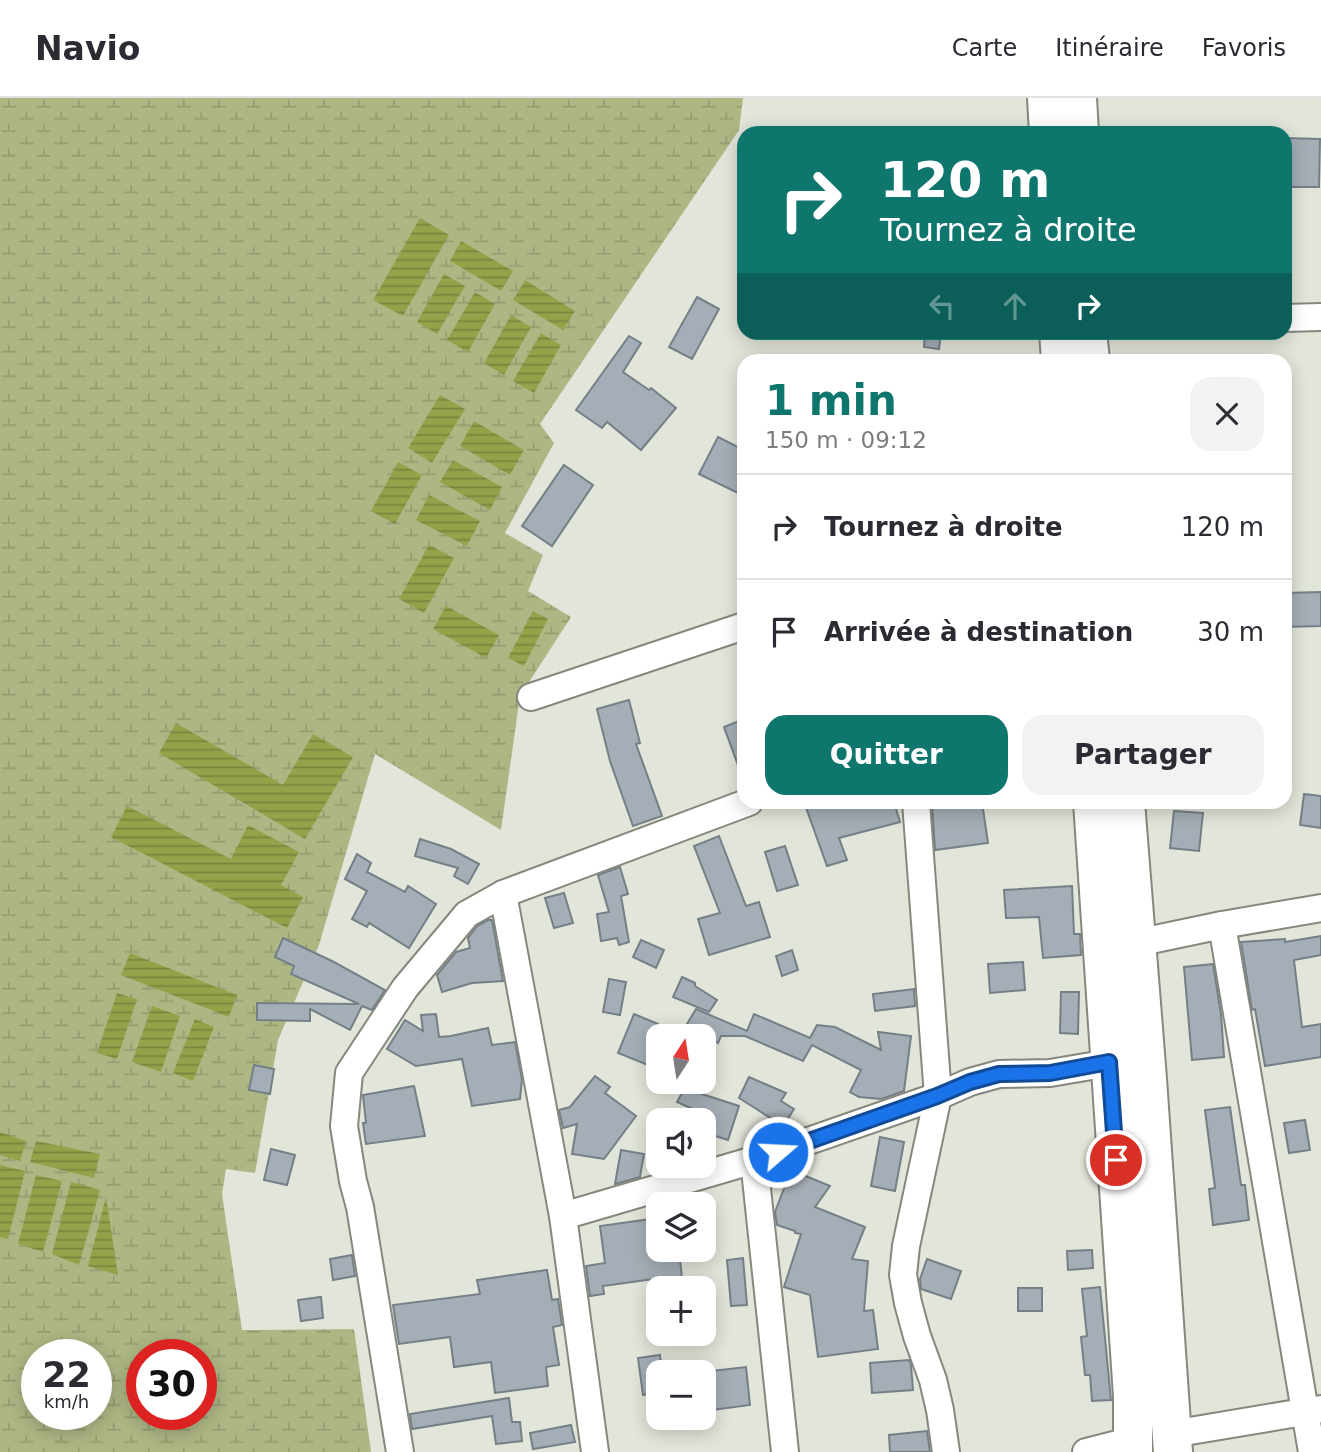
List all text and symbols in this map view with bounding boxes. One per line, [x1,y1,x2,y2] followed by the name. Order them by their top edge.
[35,29,140,68] text: Navio
[952,34,1017,62] text: Carte
[1055,34,1164,62] text: Itinéraire
[1202,34,1286,62] text: Favoris
[880,152,1050,209] text: 120 m
[765,154,856,245] icon: right
[880,211,1137,249] text: Tournez à droite
[923,287,961,325] icon: left
[996,287,1034,325] icon: ahead
[1069,287,1107,325] icon: right
[765,376,897,425] text: 1 min
[1190,377,1264,451] button: close
[765,427,927,453] text: 150 m · 09:12
[765,508,803,546] icon: right
[824,512,1063,542] text: Tournez à droite
[1181,512,1264,542] text: 120 m
[765,613,803,651] icon: arrive
[824,617,1133,647] text: Arrivée à destination
[1197,617,1264,647] text: 30 m
[765,715,1008,795] button: Quitter
[1022,715,1264,795] button: Partager
[646,1024,716,1094] north arrow
[646,1024,716,1430] map controls
[646,1108,716,1178] button: sound
[741,1115,815,1189] position arrow
[1086,1130,1146,1190] pin
[1097,1141,1135,1179] icon: arrive
[646,1192,716,1262] button: layers
[646,1276,716,1346] button: +
[126,1339,217,1430] speed limit sign: 30
[42,1355,91,1395] text: 22
[646,1360,716,1430] button: −
[44,1391,89,1412] text: km/h

